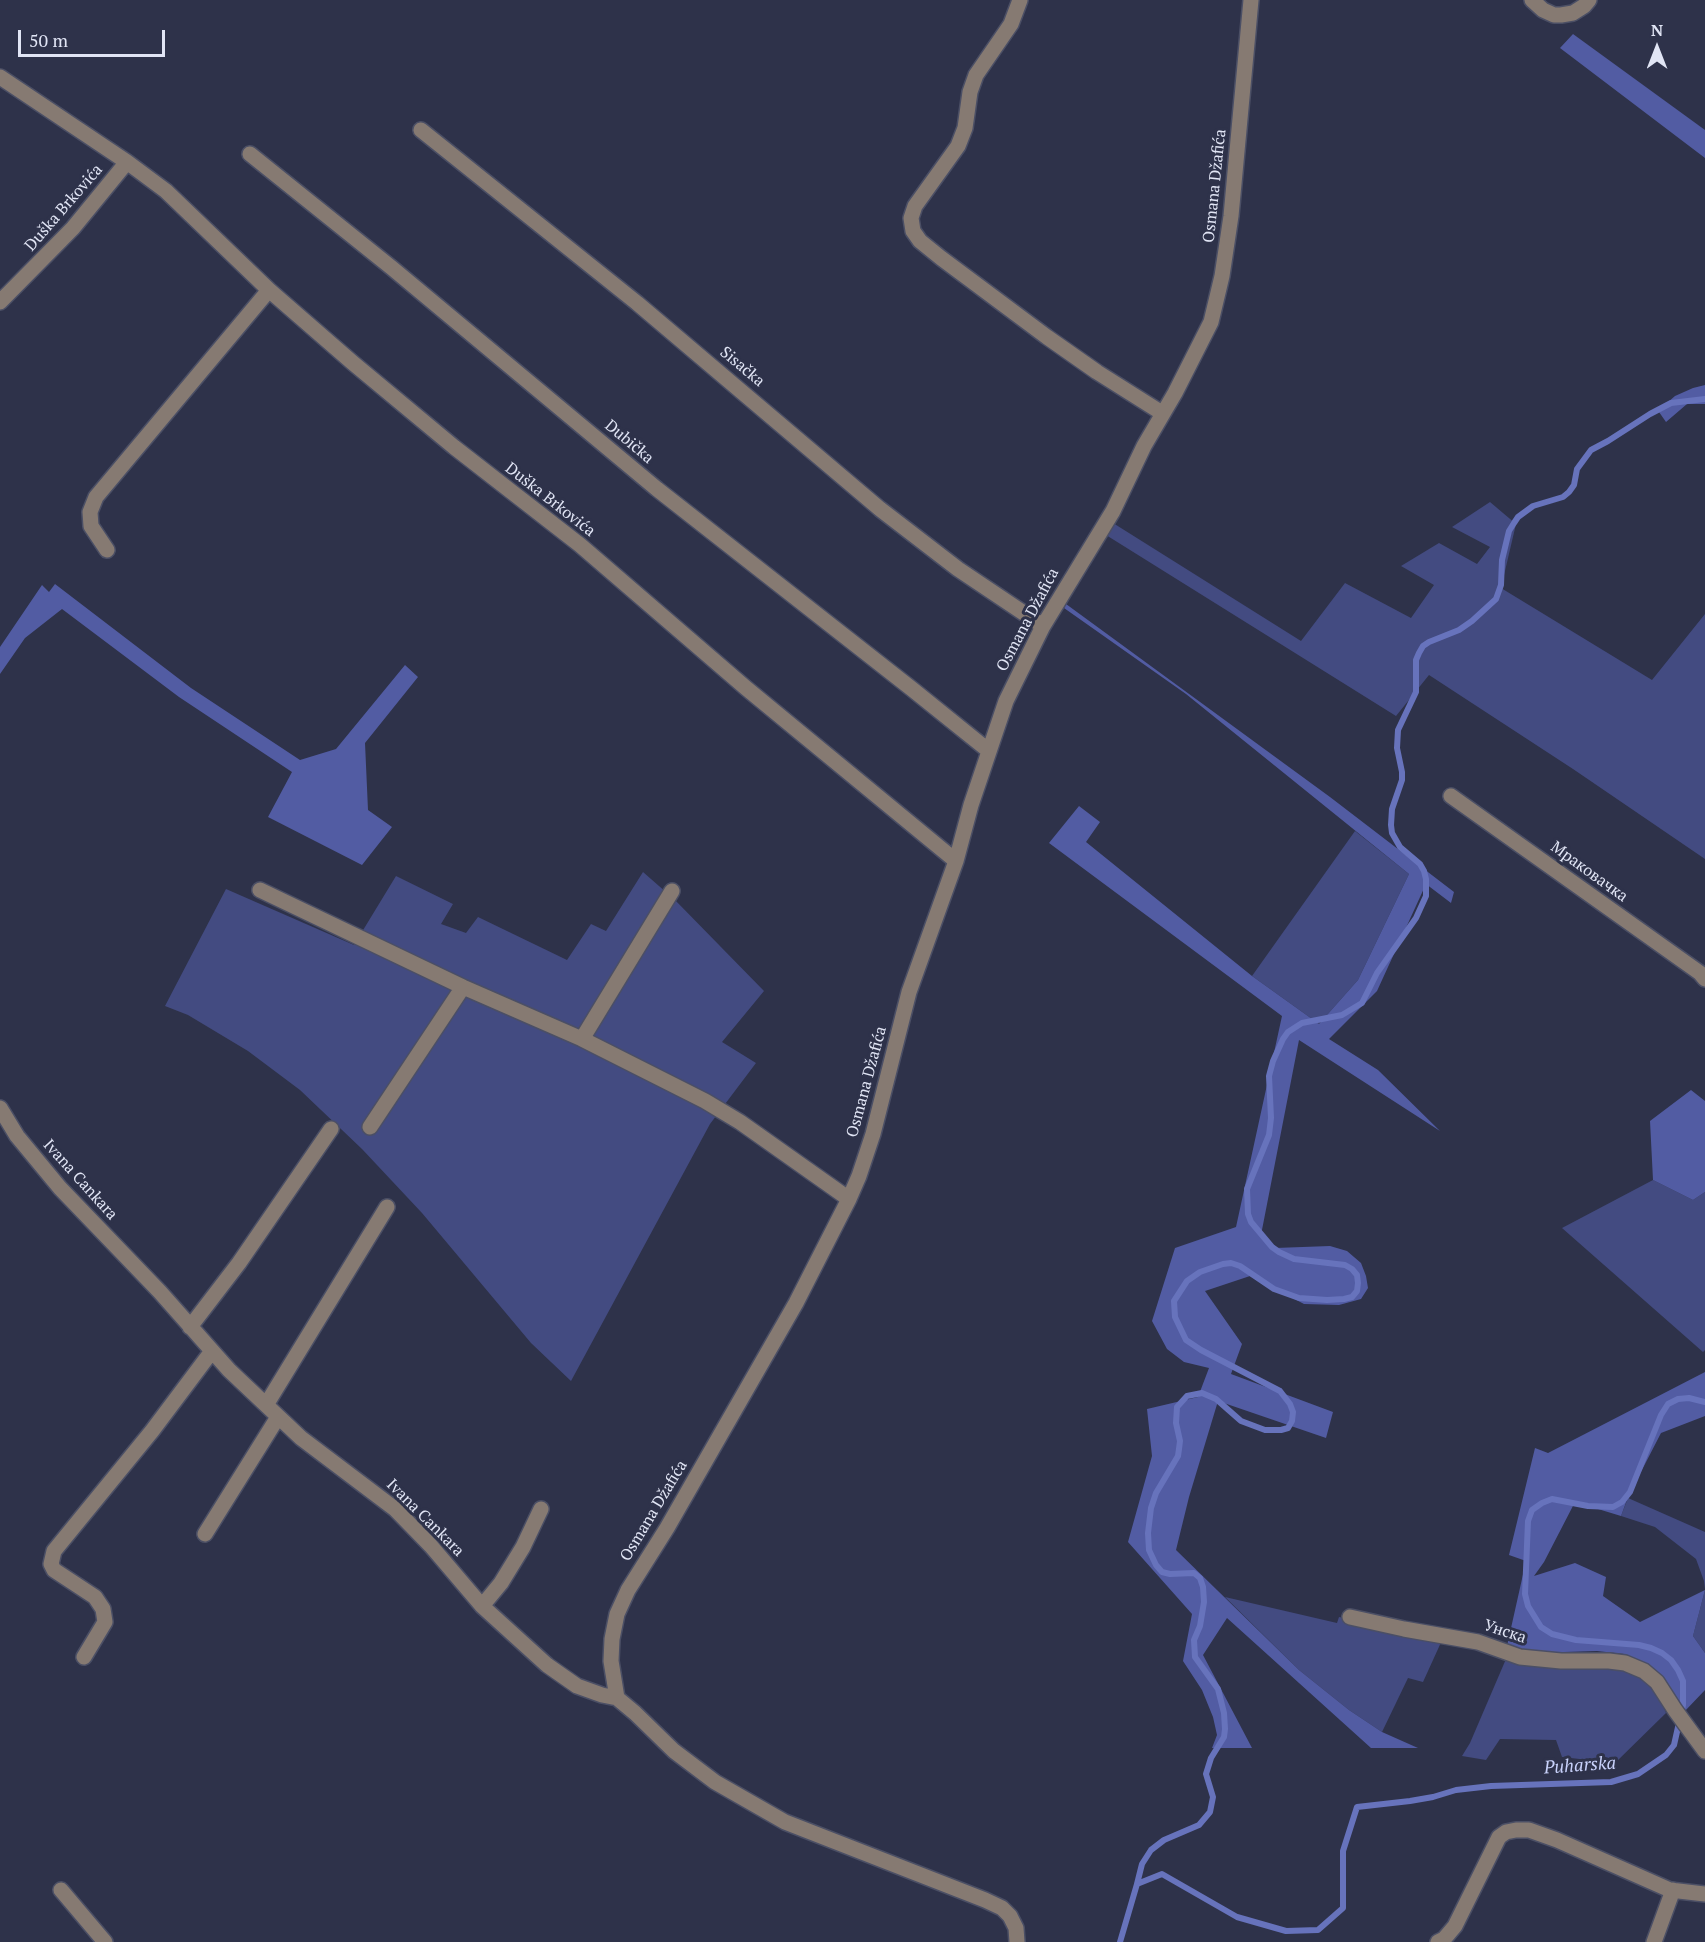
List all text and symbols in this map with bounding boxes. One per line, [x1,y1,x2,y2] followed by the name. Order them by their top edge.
[21,18,168,56] scale bar
[1627,18,1687,78] north arrow
[1651,19,1663,41] text: N
[29,28,68,52] text: 50 m
[1199,128,1231,244] street label: Osmana Džafića
[21,161,107,255] street label: Duška Brkovića
[716,343,768,391] street label: Sisačka
[601,416,657,468] street label: Dubička
[501,459,599,541] street label: Duška Brkovića
[993,565,1063,675] street label: Osmana Džafića
[1547,838,1631,906] street label: Мраковачка
[843,1024,891,1140] street label: Osmana Džafića
[39,1136,121,1224] street label: Ivana Cankara
[616,1457,692,1565] street label: Osmana Džafića
[382,1475,468,1561] street label: Ivana Cankara
[1481,1616,1529,1648] street label: Унска
[1543,1753,1617,1779] water label: Puharska

